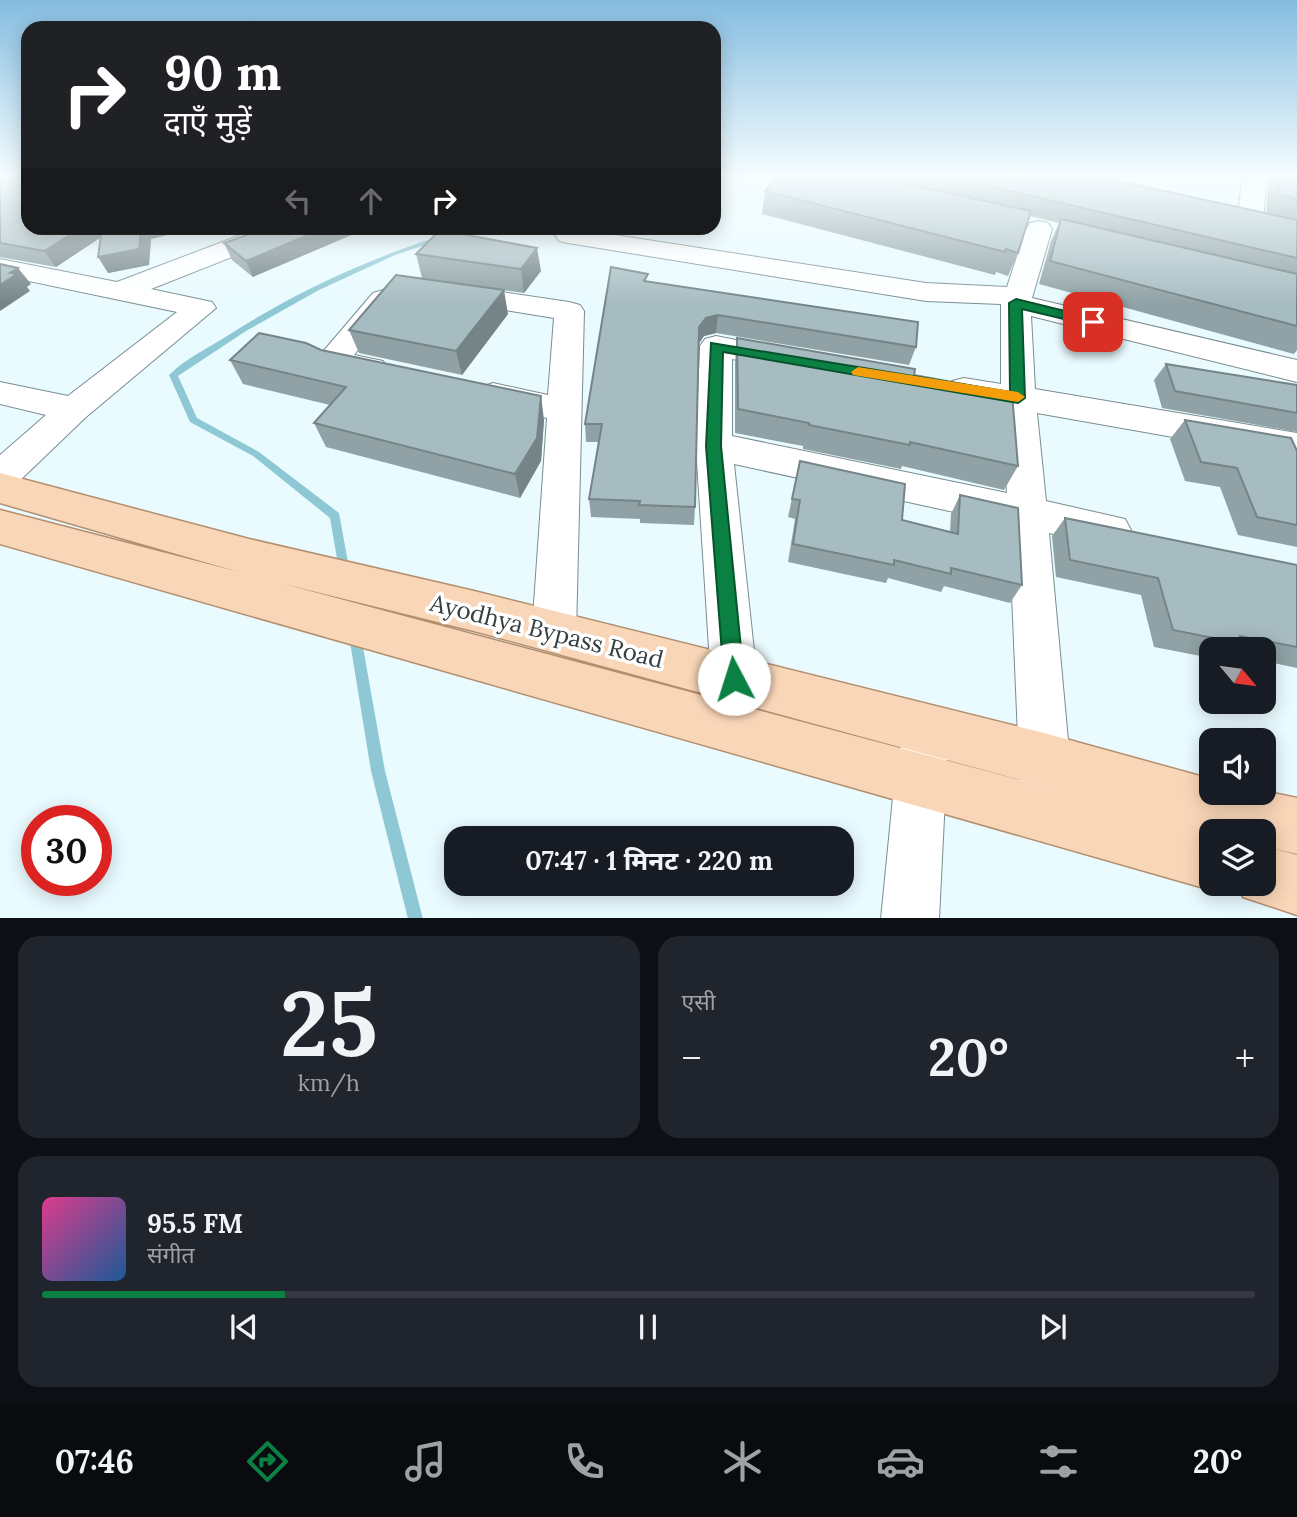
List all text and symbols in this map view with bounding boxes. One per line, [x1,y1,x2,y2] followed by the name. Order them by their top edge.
[164,41,281,103] text: 90 m
[49,49,140,140] icon: right
[164,102,252,143] text: दाएँ मुड़ें
[279,182,317,220] icon: left
[352,182,390,220] icon: ahead
[425,182,463,220] icon: right
[1063,292,1123,352] pin
[1074,303,1112,341] icon: arrive
[426,587,667,675] street label: Ayodhya Bypass Road
[1199,637,1276,714] north arrow
[1199,637,1276,896] map controls
[697,642,771,716] position arrow
[1199,728,1276,805] button: sound
[21,805,112,896] speed limit sign: 30
[1199,819,1276,896] button: layers
[525,844,773,877] text: 07:47 · 1 मिनट · 220 m
[280,964,378,1081] text: 25
[682,987,716,1016] text: एसी
[928,1024,1009,1090] text: 20°
[682,1034,702,1082] text: −
[1235,1034,1255,1082] text: +
[298,1068,360,1097] text: km/h
[147,1207,243,1240] text: 95.5 FM
[147,1240,195,1269] text: संगीत
[225,1308,263,1346] icon: previous
[629,1308,667,1346] icon: pause
[1034,1308,1072,1346] icon: next
[243,1437,292,1486] icon: directions
[401,1437,450,1486] icon: music
[560,1437,609,1486] icon: phone
[718,1437,767,1486] icon: climate
[876,1437,925,1486] icon: car
[1034,1437,1083,1486] icon: filters
[55,1441,134,1482] text: 07:46
[1193,1441,1242,1482] text: 20°

